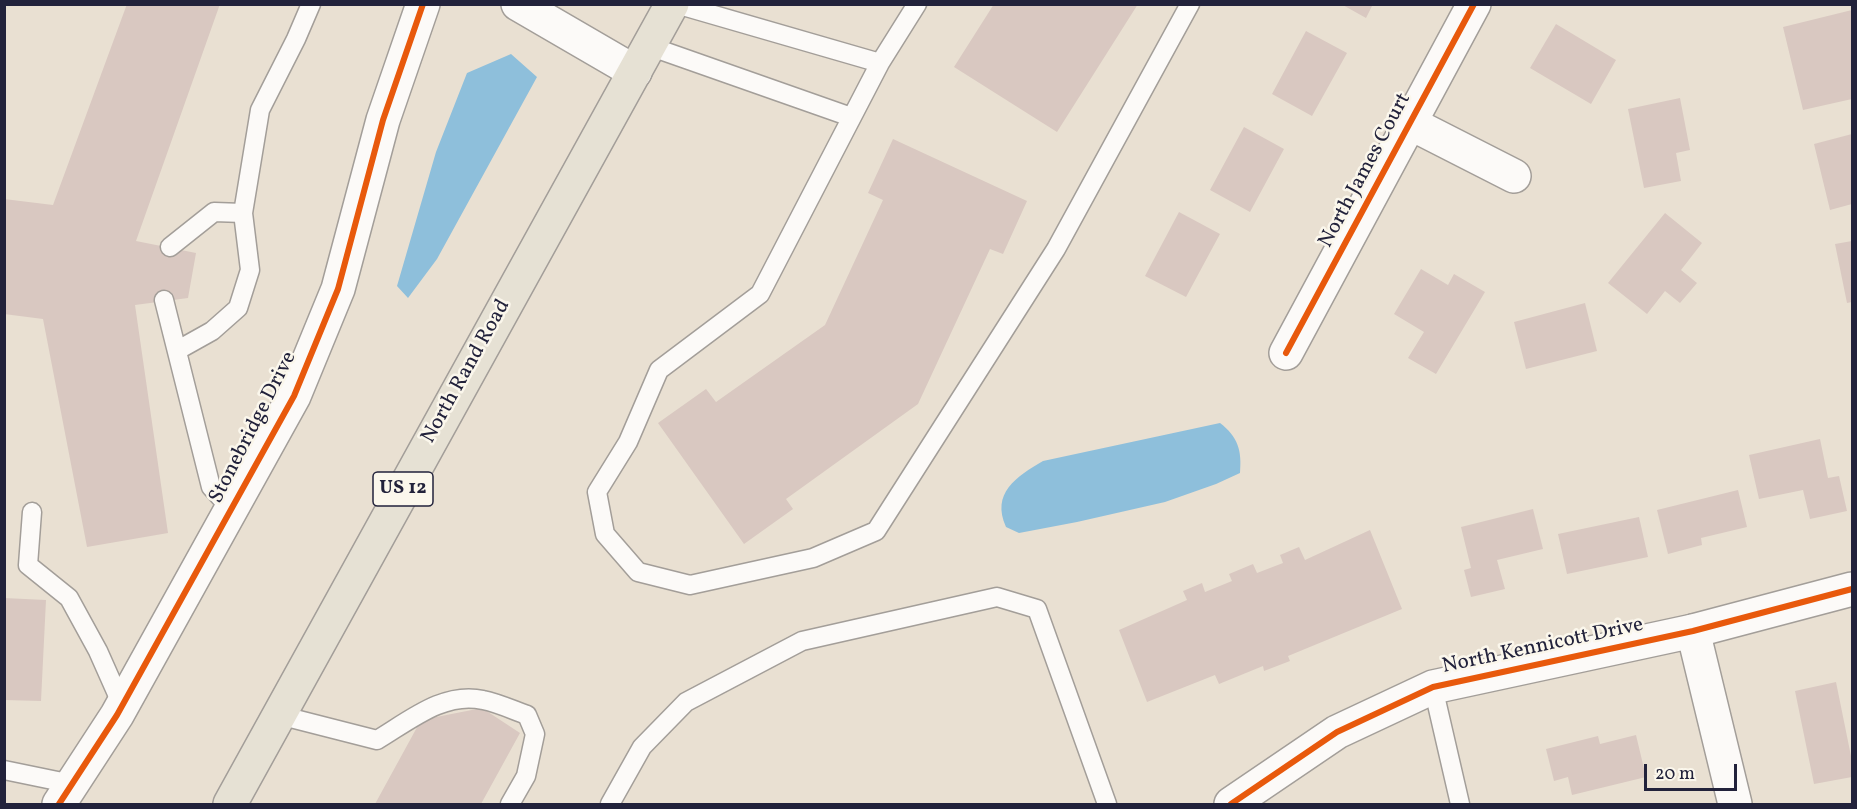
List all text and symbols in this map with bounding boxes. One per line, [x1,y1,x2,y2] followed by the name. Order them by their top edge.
[1315,89,1417,253] street label: North James Court
[417,296,517,448] street label: North Rand Road
[205,348,303,508] street label: Stonebridge Drive
[373,472,433,506] road number: US 12
[1440,613,1646,681] street label: North Kennicott Drive
[1647,752,1740,790] scale bar
[1655,762,1695,787] text: 20 m

